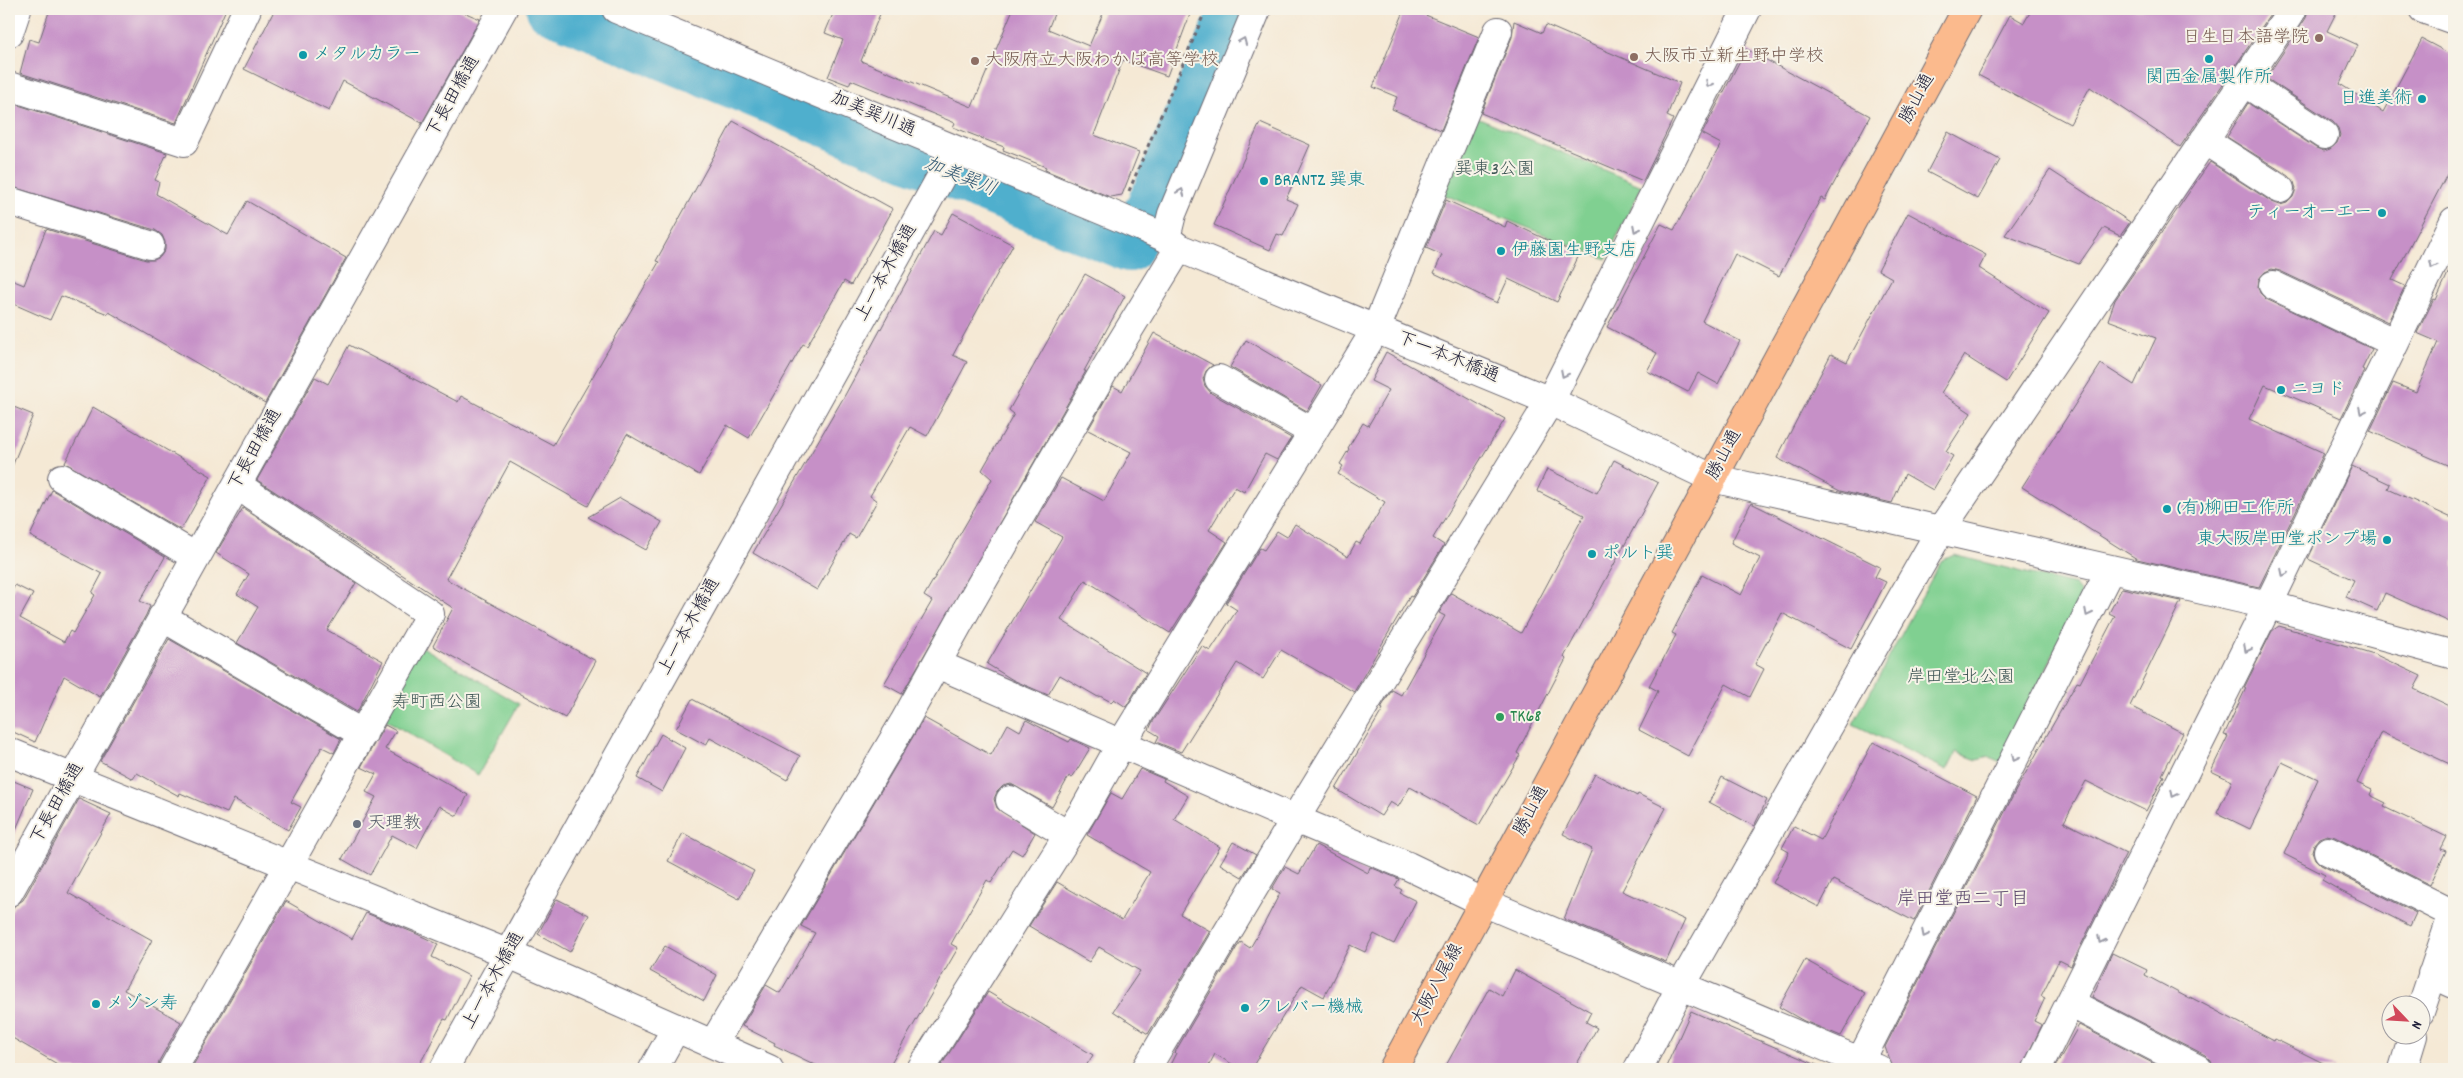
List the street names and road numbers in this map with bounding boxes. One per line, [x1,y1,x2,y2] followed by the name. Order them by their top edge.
[421,52,487,142] street label: 下長田橋通
[1894,69,1942,129] street label: 勝山通
[827,86,919,144] street label: 加美巽川通
[850,220,924,326] street label: 上一本木橋通
[1393,326,1503,390] street label: 下一本木橋通
[223,405,289,495] street label: 下長田橋通
[1701,425,1749,485] street label: 勝山通
[653,574,727,680] street label: 上一本木橋通
[25,759,91,849] street label: 下長田橋通
[1508,781,1556,841] street label: 勝山通
[457,928,531,1034] street label: 上一本木橋通
[1406,939,1470,1031] street label: 大阪八尾線

